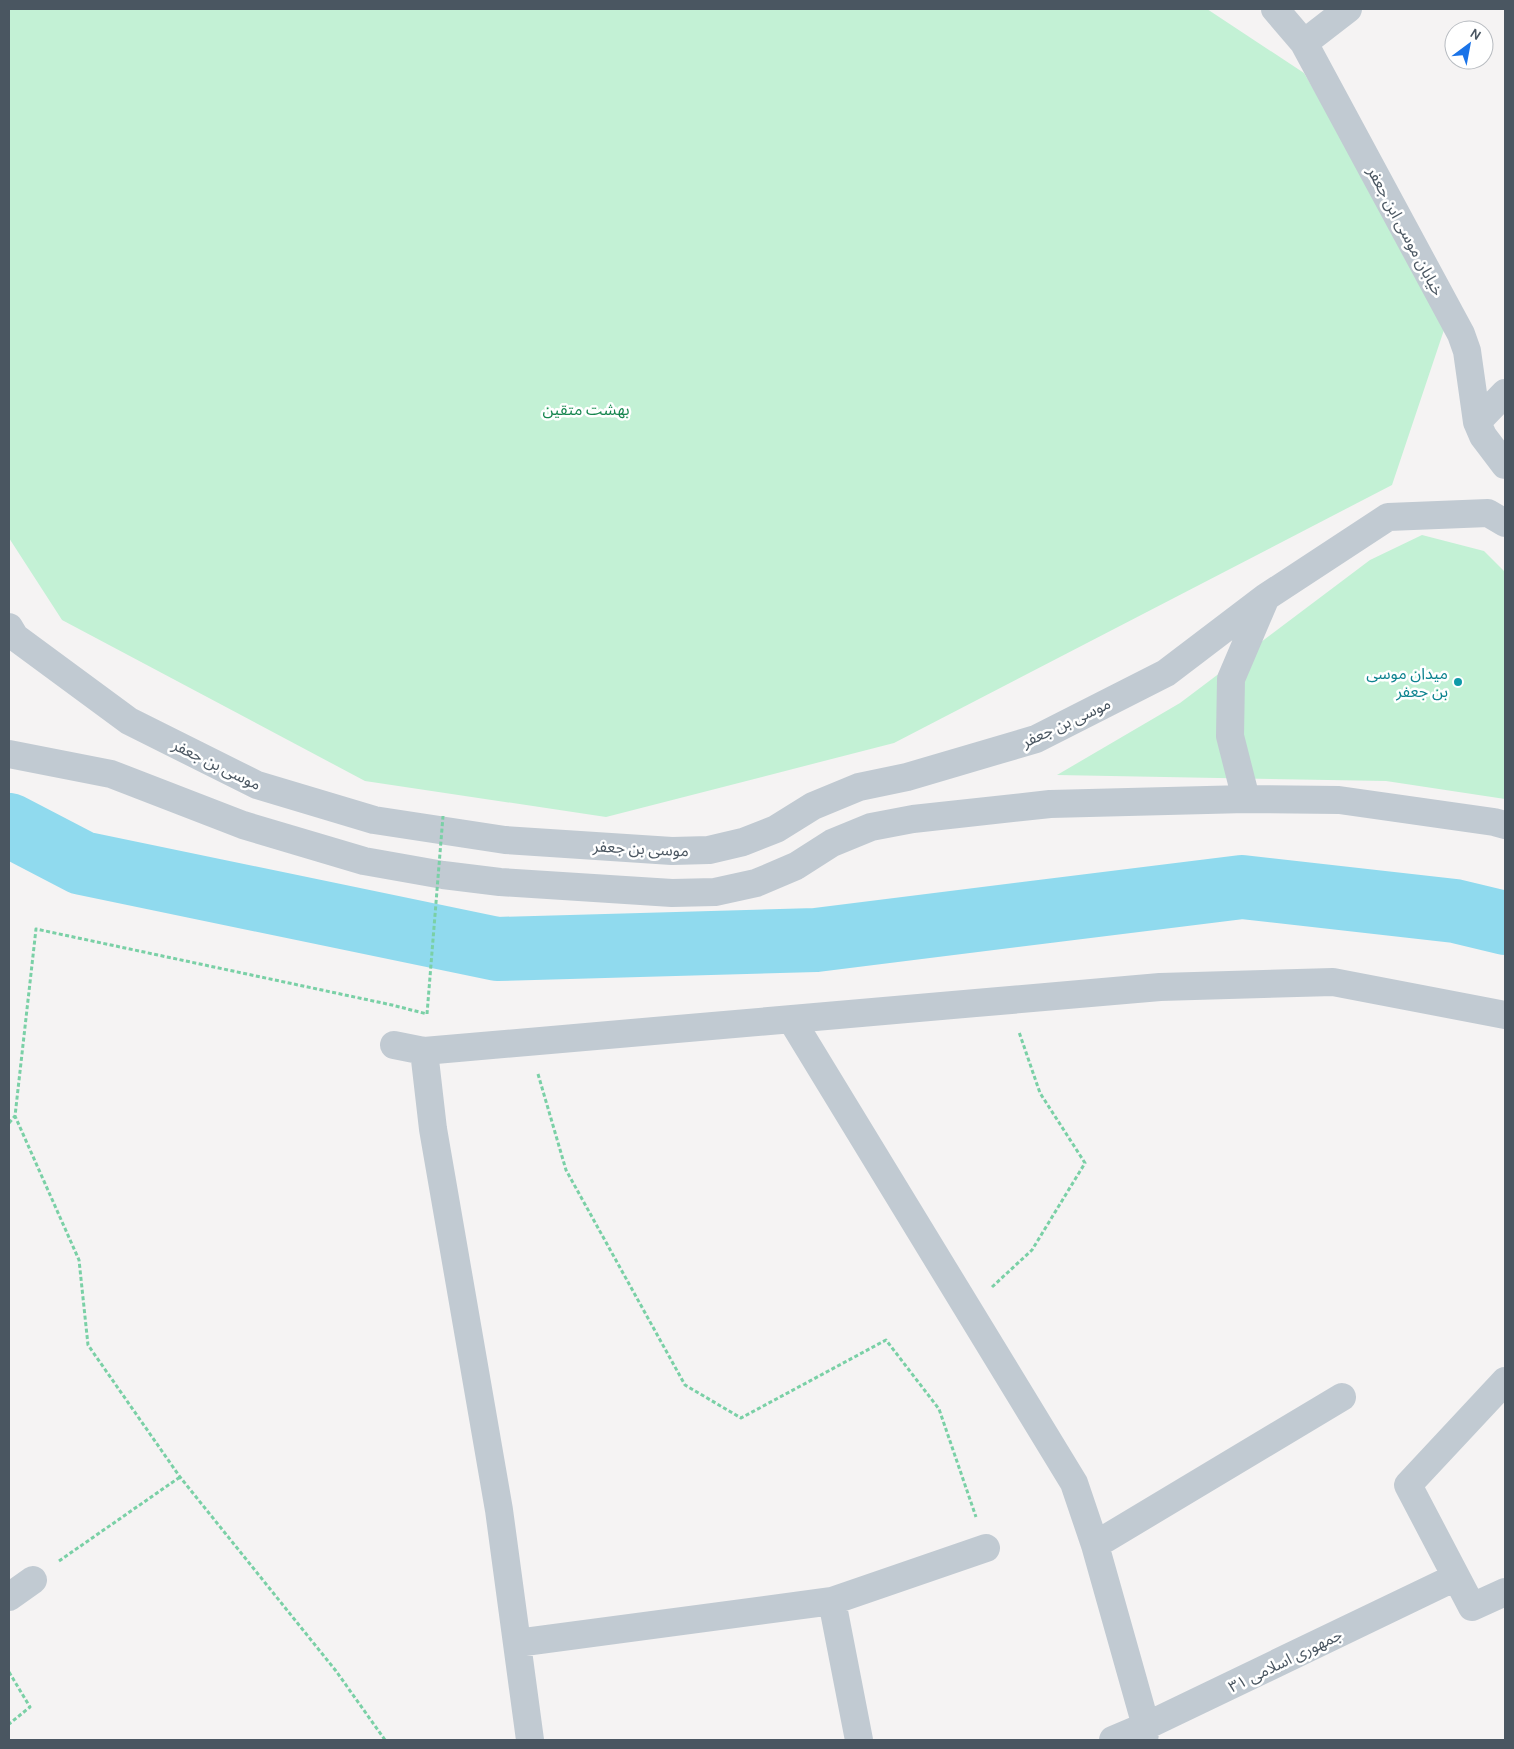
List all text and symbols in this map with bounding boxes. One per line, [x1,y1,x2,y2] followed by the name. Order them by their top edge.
[1444,20,1494,70] north arrow
[1467,25,1484,44] text: N
[1363,163,1448,299] street label: خیابان موسی ابن جعفر
[542,400,630,419] park label: بهشت متقین
[1366,664,1448,701] place label: میدان موسی بن جعفر
[1452,676,1464,688] marker: میدان موسی بن جعفر
[1018,694,1114,752] street label: موسی بن جعفر
[169,734,264,794] street label: موسی بن جعفر
[592,836,689,860] street label: موسی بن جعفر
[1225,1625,1345,1696] street label: جمهوری اسلامی ۳۱

